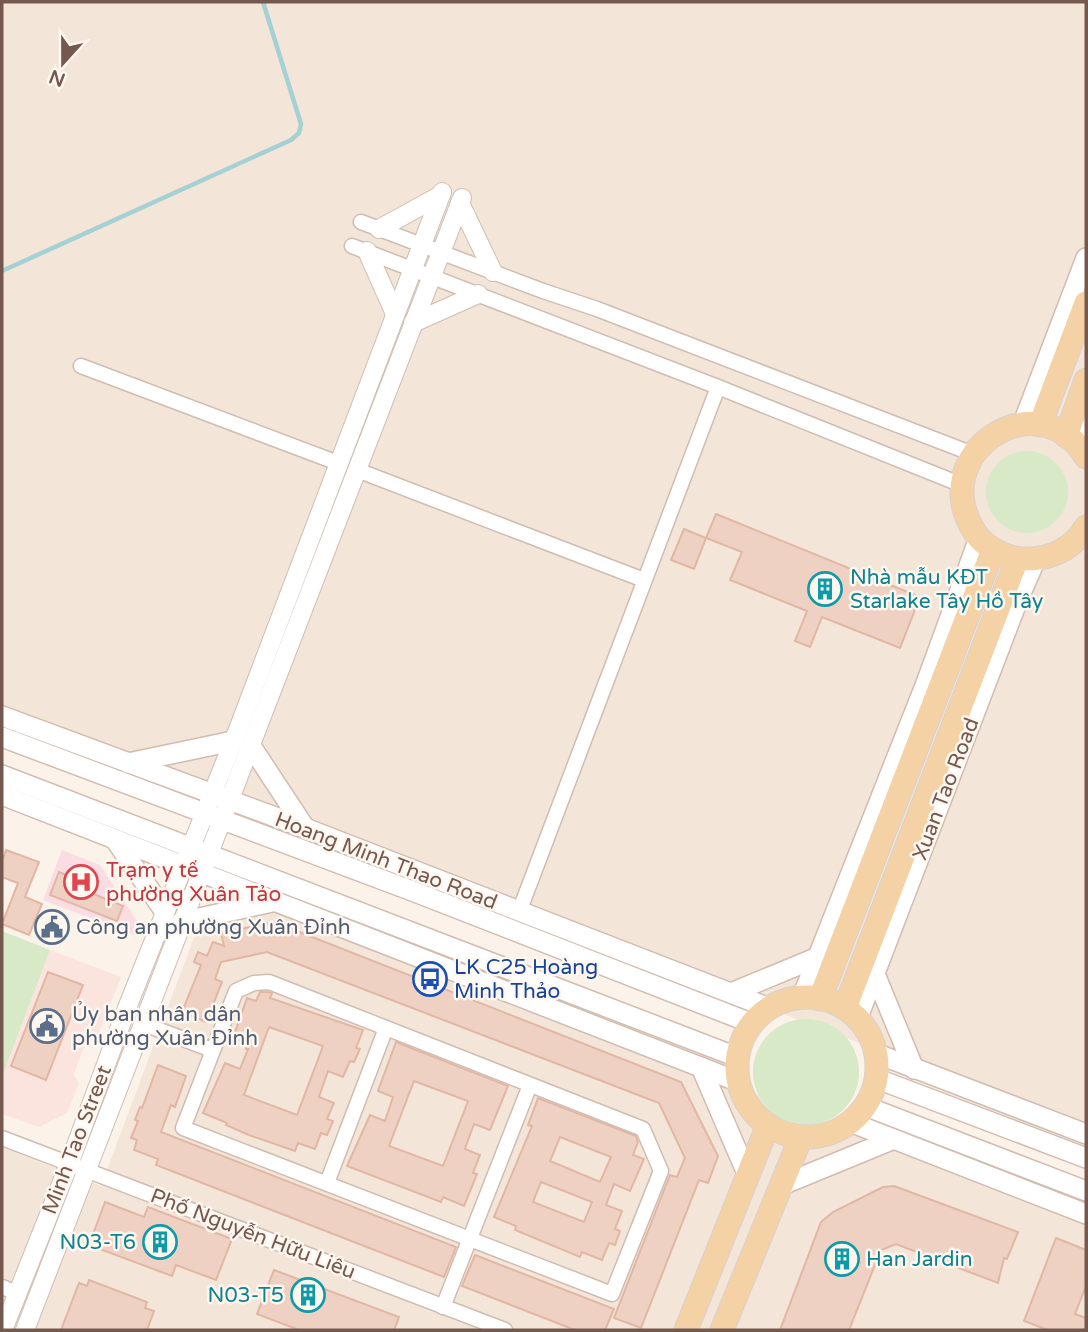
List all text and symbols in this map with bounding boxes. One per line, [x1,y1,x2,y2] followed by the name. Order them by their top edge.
[28,28,98,98] north arrow
[46,65,68,91] text: N
[850,565,1043,614] place label: Nhà mẫu KĐT Starlake Tây Hồ Tây
[806,570,844,608] building icon: Nhà mẫu KĐT Starlake Tây Hồ Tây
[907,714,985,864] street label: Xuan Tao Road
[271,807,501,915] street label: Hoang Minh Thao Road
[106,858,281,907] place label: Trạm y tế phường Xuân Tảo
[62,863,100,901] hospital icon: Trạm y tế phường Xuân Tảo
[33,908,71,946] public building icon: Công an phường Xuân Đỉnh
[76,915,351,940] place label: Công an phường Xuân Đỉnh
[454,955,598,1004] place label: LK C25 Hoàng Minh Thảo
[411,960,449,998] bus stop icon: LK C25 Hoàng Minh Thảo
[72,1001,258,1051] place label: Ủy ban nhân dân phường Xuân Đỉnh
[28,1007,66,1045] public building icon: Ủy ban nhân dân phường Xuân Đỉnh
[37,1062,117,1218] street label: Minh Tao Street
[147,1183,359,1285] street label: Phố Nguyễn Hữu Liêu
[141,1223,179,1261] building icon: N03-T6
[60,1230,136,1255] place label: N03-T6
[823,1240,861,1278] building icon: Han Jardin
[866,1247,973,1272] place label: Han Jardin
[289,1276,327,1314] building icon: N03-T5
[208,1283,284,1308] place label: N03-T5

